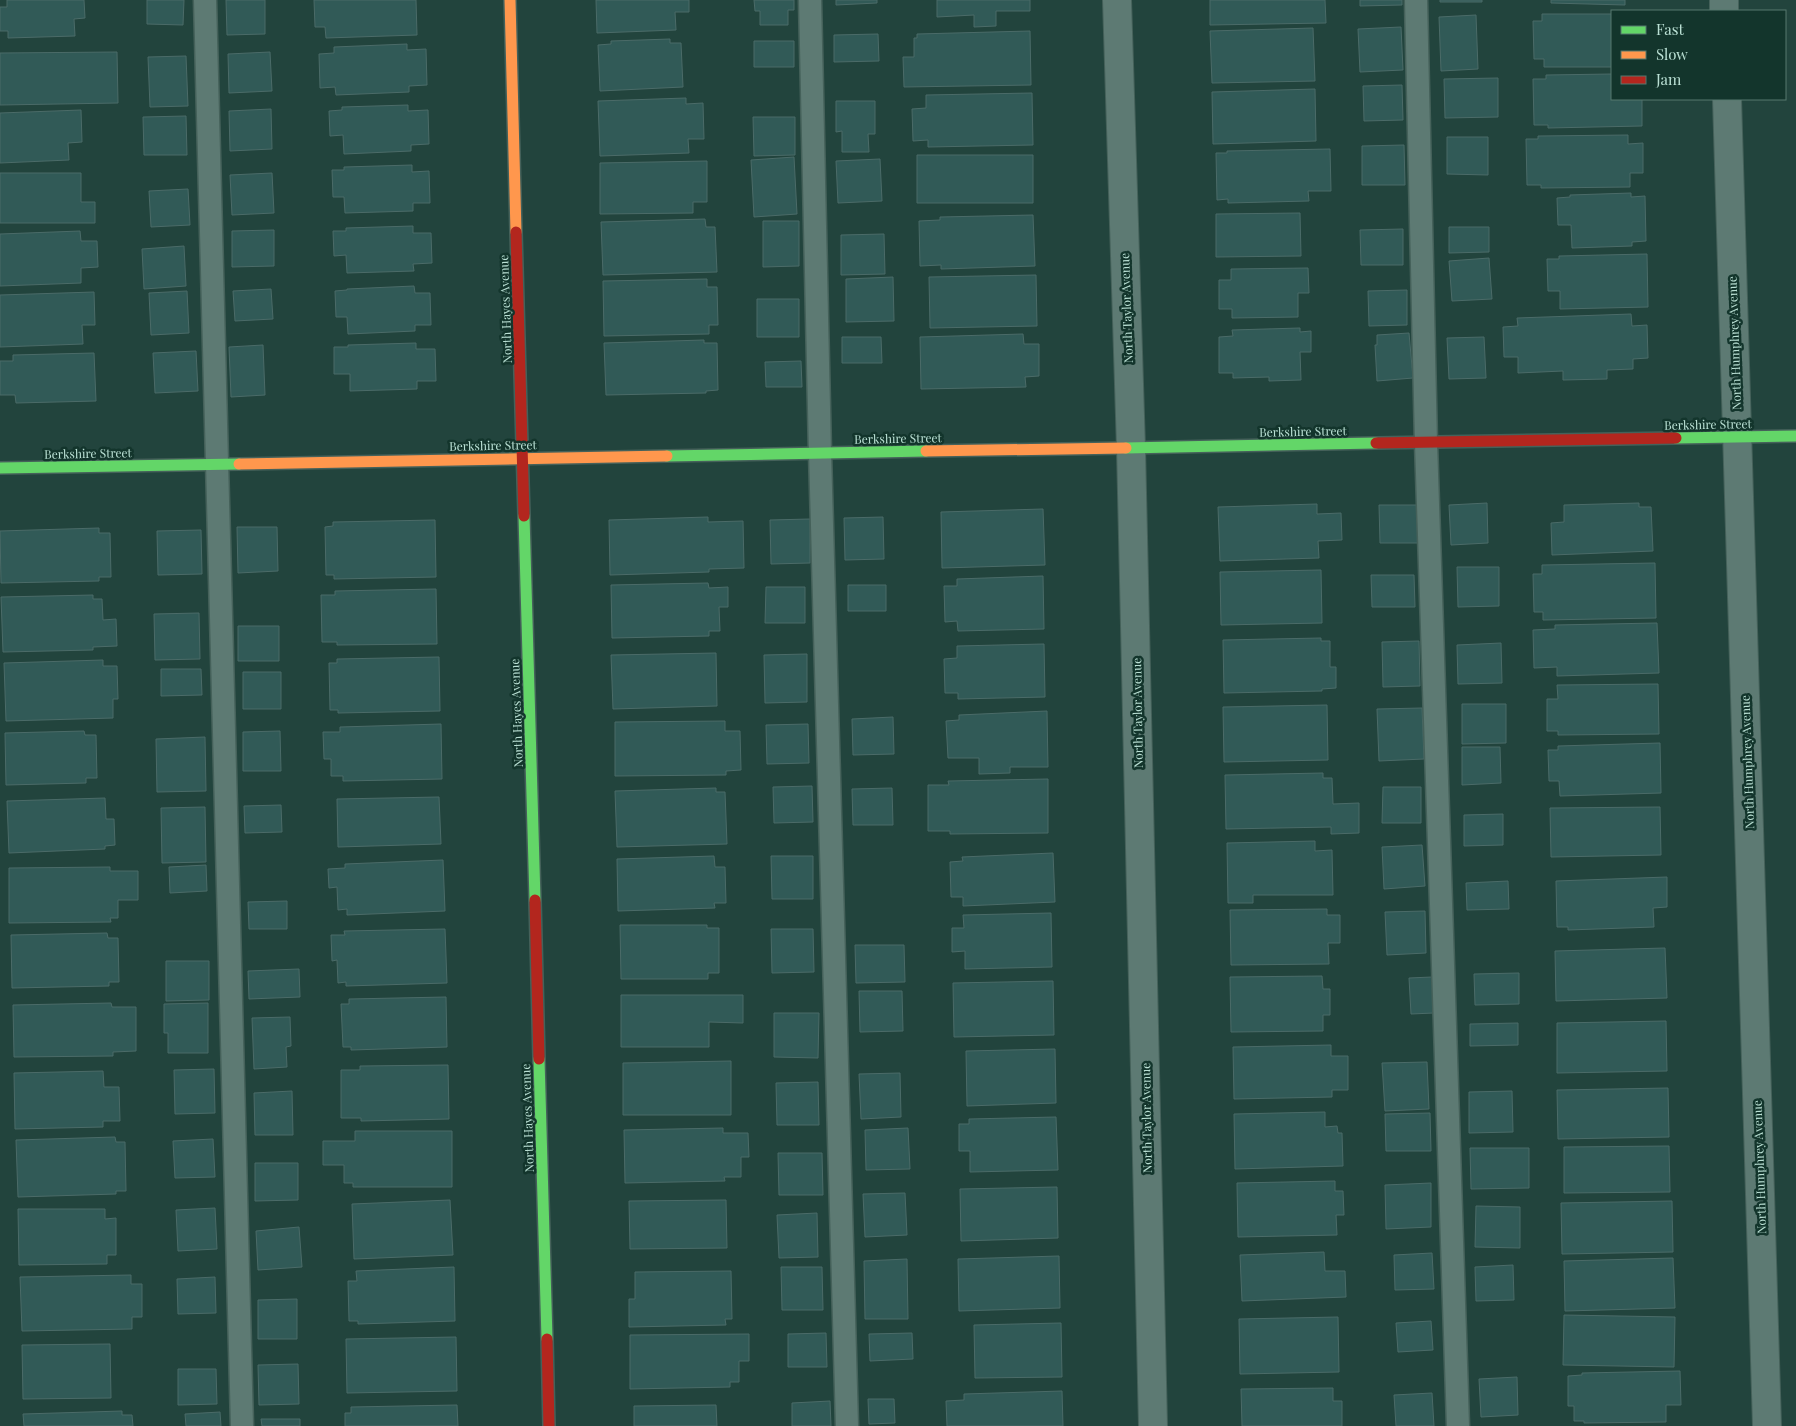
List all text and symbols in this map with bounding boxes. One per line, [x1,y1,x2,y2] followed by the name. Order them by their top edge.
[1611,10,1786,100] legend
[1656,19,1685,39] text: Fast
[1656,44,1688,64] text: Slow
[1655,69,1682,89] text: Jam
[1116,253,1136,363] street label: North Taylor Avenue
[495,254,515,364] street label: North Hayes Avenue
[1724,276,1744,410] street label: North Humphrey Avenue
[1664,415,1753,433] street label: Berkshire Street
[1259,422,1348,440] street label: Berkshire Street
[854,429,943,447] street label: Berkshire Street
[449,436,538,454] street label: Berkshire Street
[44,444,133,462] street label: Berkshire Street
[506,658,526,768] street label: North Hayes Avenue
[1128,658,1146,768] street label: North Taylor Avenue
[1737,695,1757,829] street label: North Humphrey Avenue
[517,1063,537,1173] street label: North Hayes Avenue
[1137,1063,1155,1173] street label: North Taylor Avenue
[1749,1100,1769,1234] street label: North Humphrey Avenue

